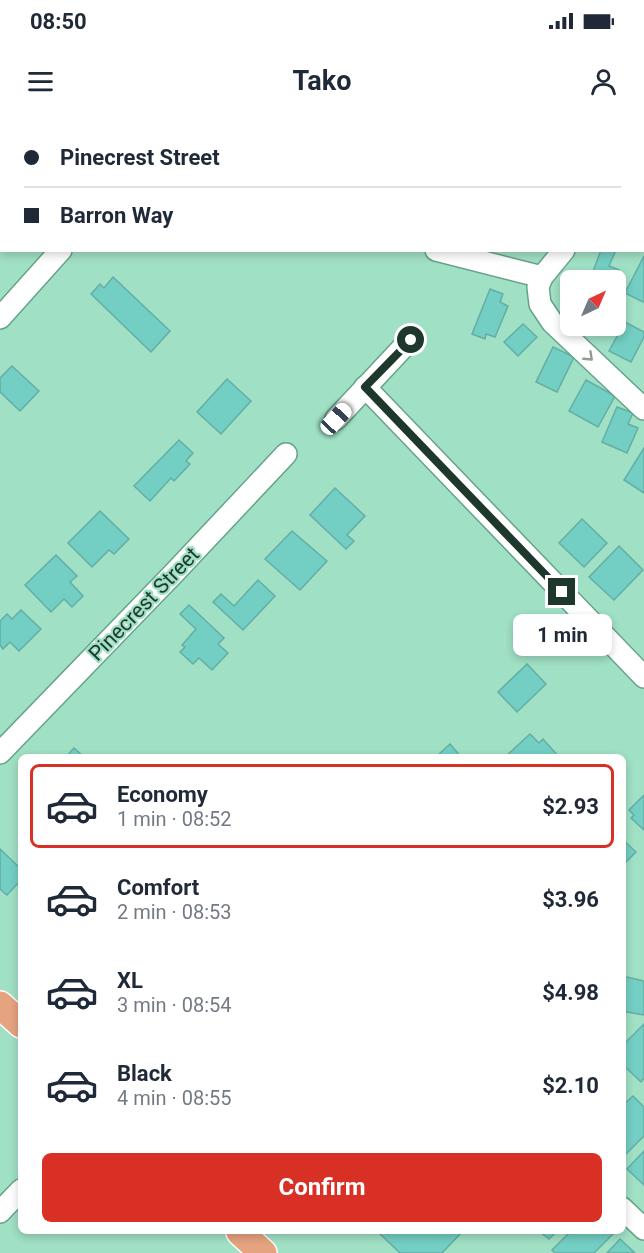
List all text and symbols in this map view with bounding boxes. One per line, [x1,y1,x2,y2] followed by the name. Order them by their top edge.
[30,9,87,34] text: 08:50
[24,65,57,98] icon: menu
[293,65,351,97] text: Tako
[587,65,620,98] icon: person
[60,145,220,170] text: Pinecrest Street
[60,203,173,228] text: Barron Way
[560,270,626,336] north arrow
[560,270,626,336] map controls
[397,326,424,353] route start
[582,350,592,361] one-way arrow
[317,400,355,438] car
[84,542,204,666] street label: Pinecrest Street
[548,578,575,605] route end
[512,613,612,655] callout: 1 min
[537,623,588,647] text: 1 min
[45,779,99,833] icon: car
[117,782,208,807] text: Economy
[542,794,599,819] text: $2.93
[117,807,232,831] text: 1 min · 08:52
[45,872,99,926] icon: car
[117,875,199,900] text: Comfort
[542,887,599,912] text: $3.96
[117,900,232,924] text: 2 min · 08:53
[45,965,99,1019] icon: car
[117,968,143,993] text: XL
[542,980,599,1005] text: $4.98
[117,993,232,1017] text: 3 min · 08:54
[45,1058,99,1112] icon: car
[117,1061,172,1086] text: Black
[542,1073,599,1098] text: $2.10
[117,1086,232,1110] text: 4 min · 08:55
[42,1153,602,1222] button: Confirm

